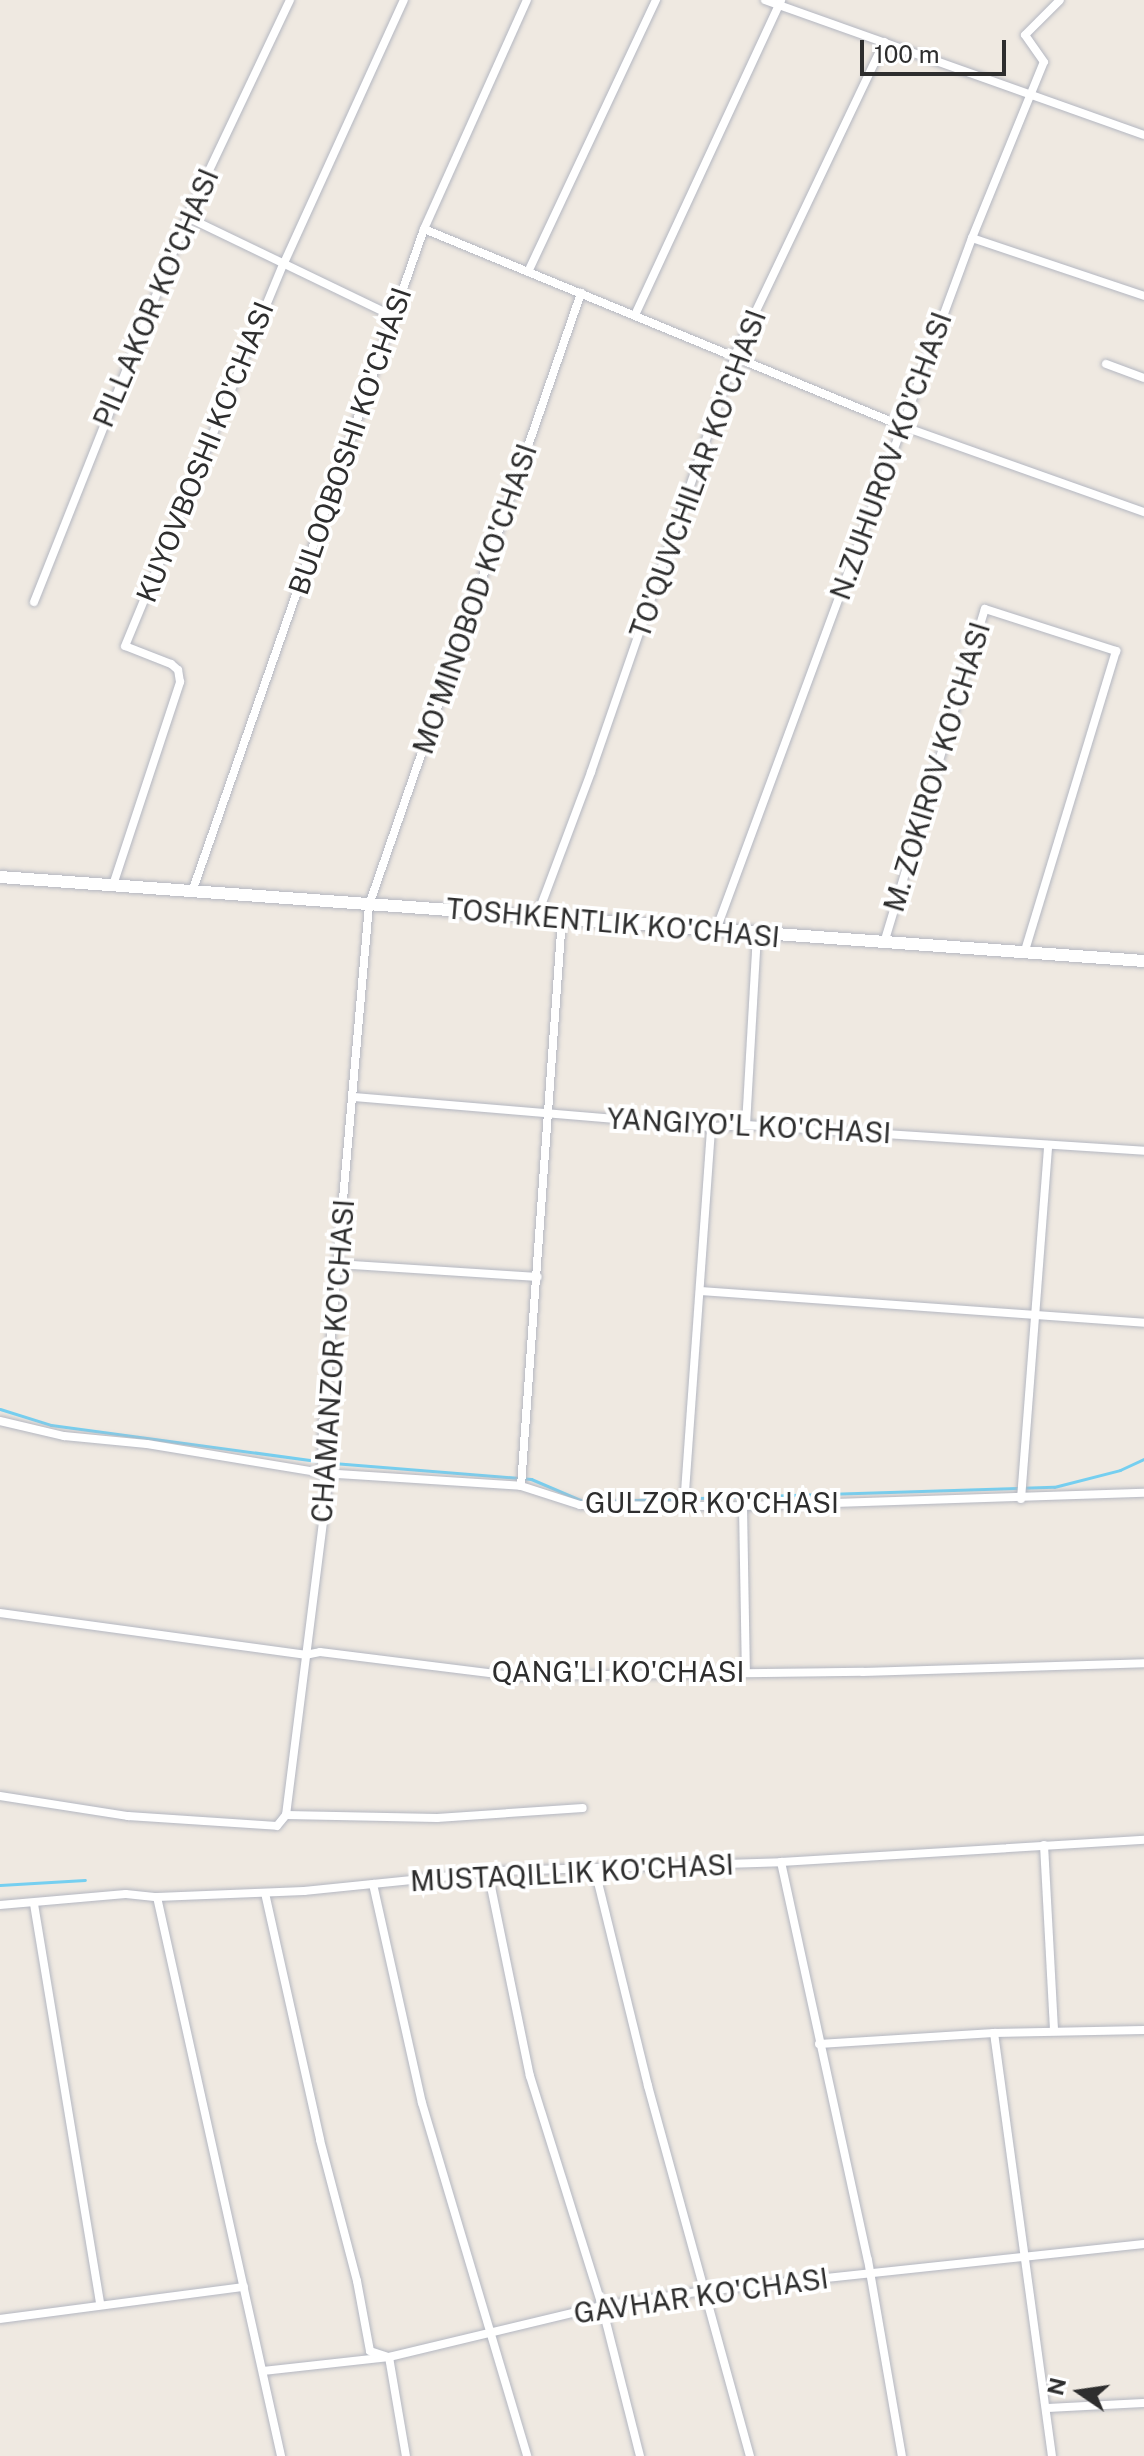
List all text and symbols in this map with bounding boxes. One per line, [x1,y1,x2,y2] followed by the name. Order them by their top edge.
[864,24,1010,74] scale bar
[874,40,940,68] text: 100 m
[86,164,226,432] street label: PILLAKOR KO'CHASI
[282,283,418,599] street label: BULOQBOSHI KO'CHASI
[129,297,281,607] street label: KUYOVBOSHI KO'CHASI
[623,305,773,643] street label: TO'QUVCHILAR KO'CHASI
[823,308,959,604] street label: N.ZUHUROV KO'CHASI
[406,440,544,758] street label: MO'MINOBOD KO'CHASI
[877,618,997,916] street label: M. ZOKIROV KO'CHASI
[445,892,781,954] street label: TOSHKENTLIK KO'CHASI
[606,1102,892,1150] street label: YANGIYO'L KO'CHASI
[305,1198,361,1524] street label: CHAMANZOR KO'CHASI
[585,1486,839,1520] street label: GULZOR KO'CHASI
[492,1655,744,1689] street label: QANG'LI KO'CHASI
[409,1848,735,1898] street label: MUSTAQILLIK KO'CHASI
[572,2262,830,2330] street label: GAVHAR KO'CHASI
[1040,2352,1120,2432] north arrow
[1042,2375,1071,2398] text: N

